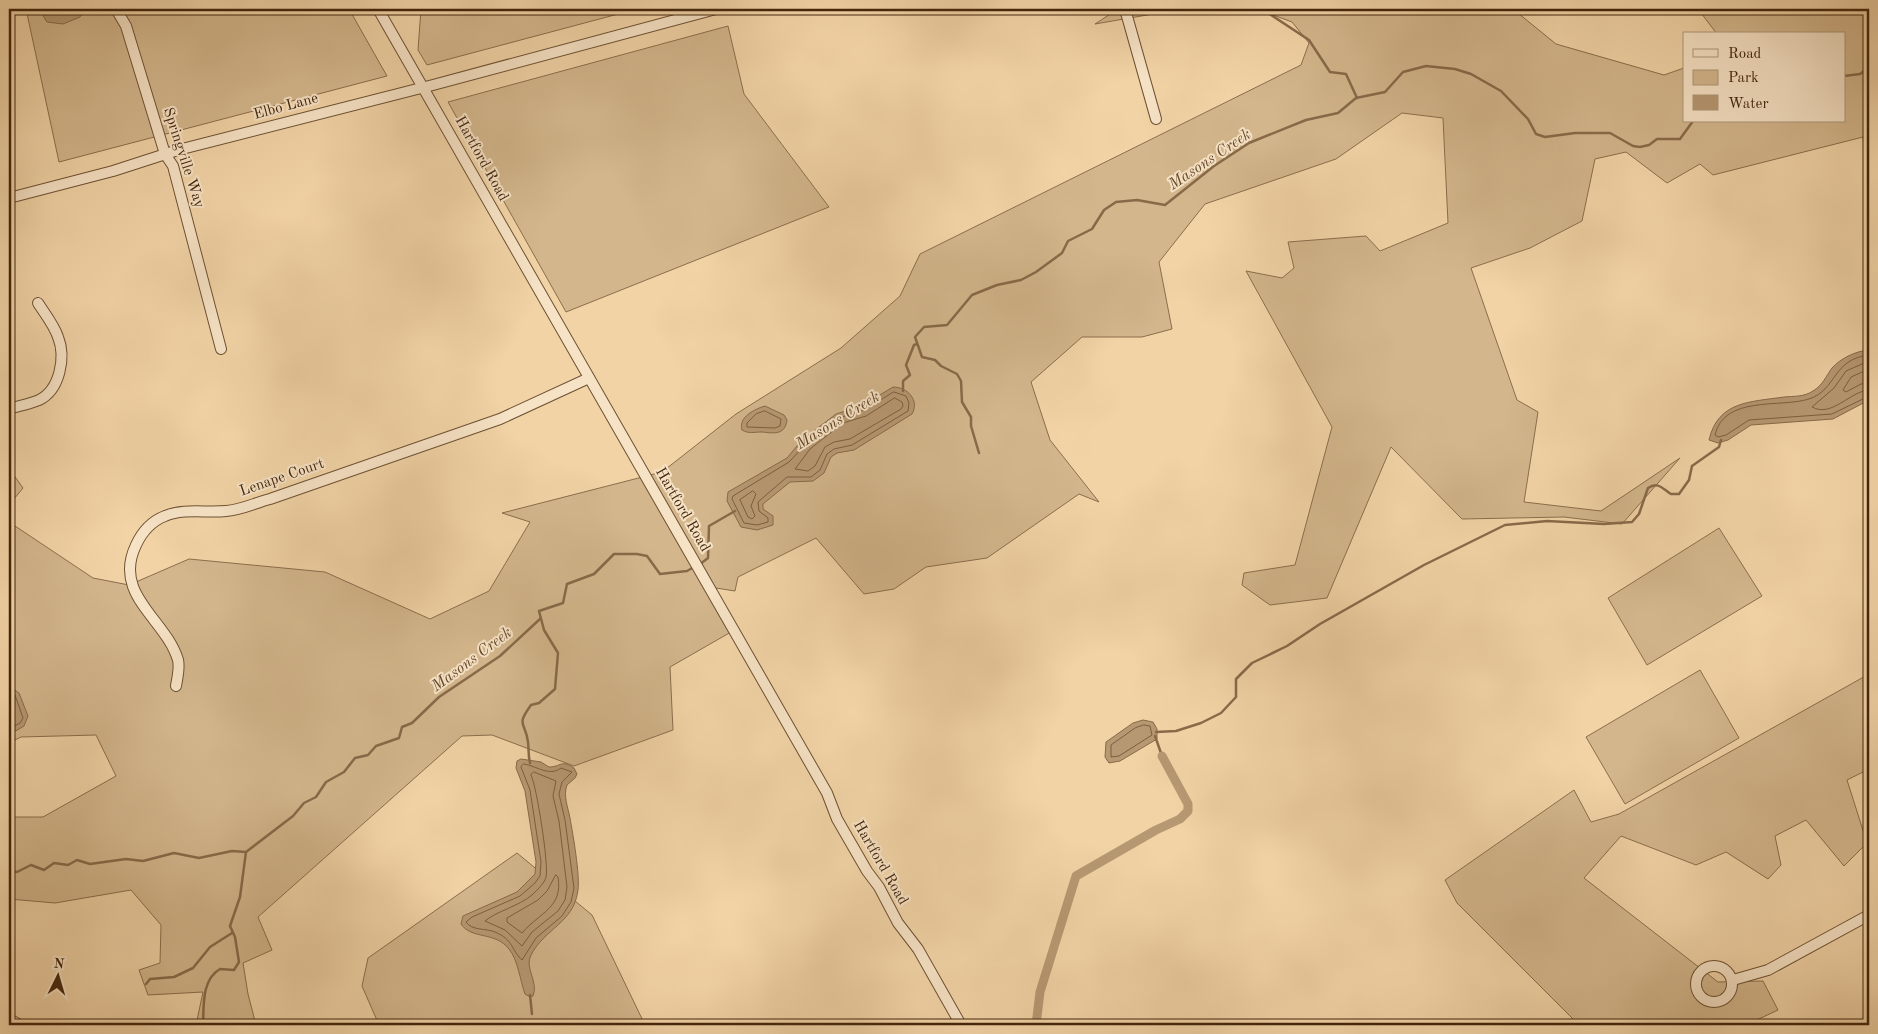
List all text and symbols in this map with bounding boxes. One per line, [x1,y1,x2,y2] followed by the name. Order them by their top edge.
[1683,32,1846,122] legend
[1728,47,1762,62] text: Road
[1728,71,1759,86] text: Park
[252,91,320,123] street label: Elbo Lane
[1728,97,1769,112] text: Water
[160,106,206,210] street label: Springville Way
[452,114,511,204] street label: Hartford Road
[1165,126,1254,194] water label: Masons Creek
[792,389,883,454] water label: Masons Creek
[238,457,326,499] street label: Lenape Court
[652,465,712,555] street label: Hartford Road
[428,625,515,696] water label: Masons Creek
[850,818,910,908] street label: Hartford Road
[32,952,82,1002] north arrow
[53,957,65,972] text: N

